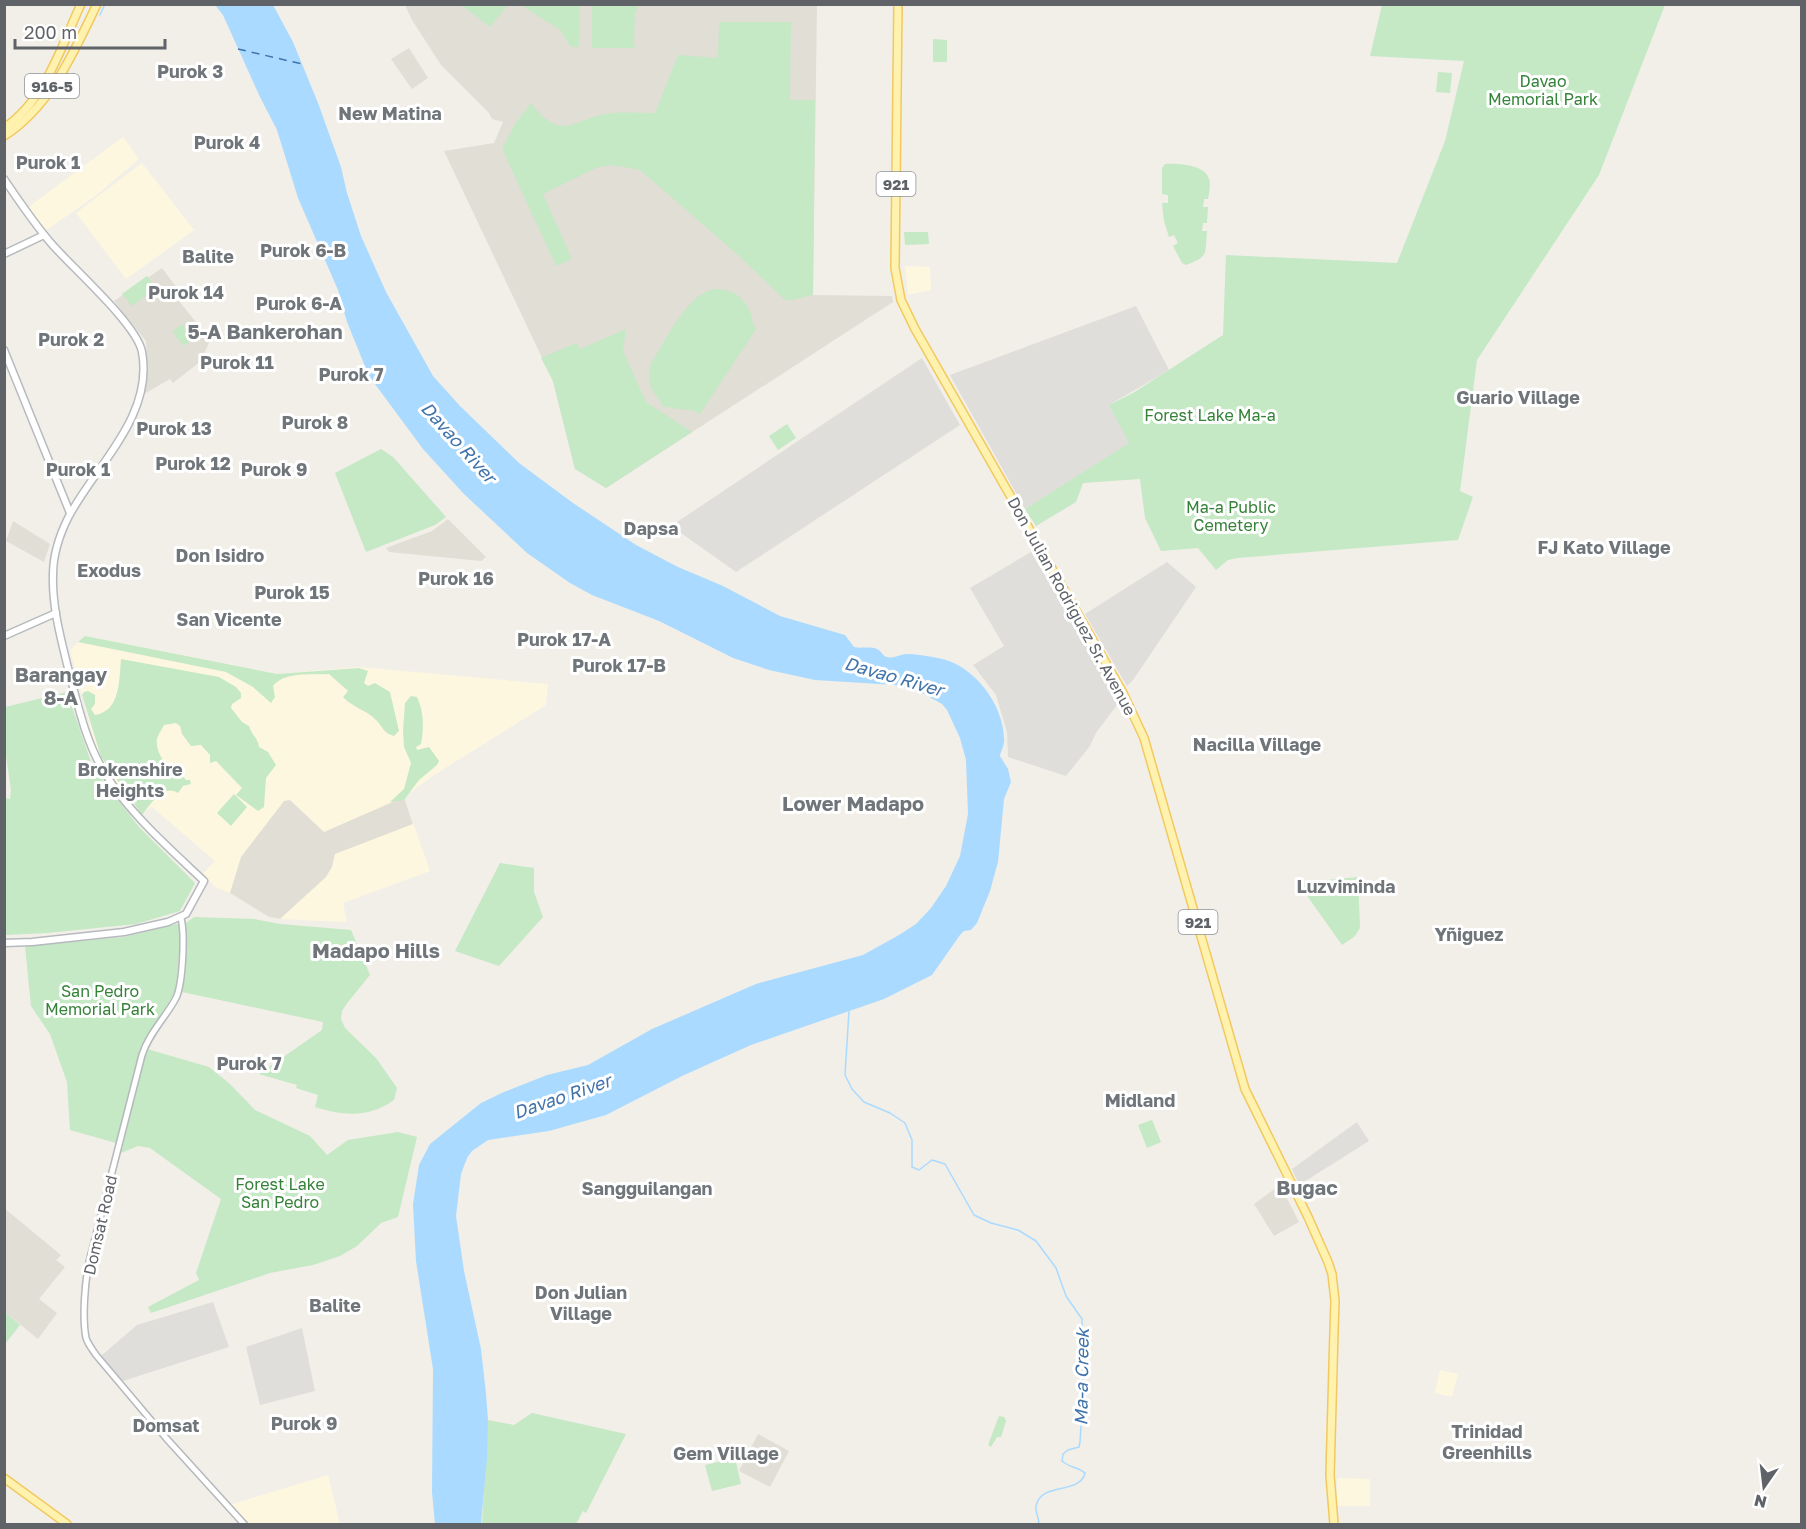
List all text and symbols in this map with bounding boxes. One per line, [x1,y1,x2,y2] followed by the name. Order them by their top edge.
[15,12,165,50] scale bar
[24,21,77,43] text: 200 m
[157,60,223,82] district label: Purok 3
[1488,71,1598,109] park label: Davao Memorial Park
[25,74,79,98] road number: 916-5
[338,102,442,124] district label: New Matina
[194,131,260,153] district label: Purok 4
[16,151,80,173] district label: Purok 1
[876,172,916,196] road number: 921
[260,239,346,261] district label: Purok 6-B
[182,245,234,267] district label: Balite
[148,281,224,303] district label: Purok 14
[256,292,342,314] district label: Purok 6-A
[187,319,343,343] district label: 5-A Bankerohan
[38,328,104,350] district label: Purok 2
[200,351,274,373] district label: Purok 11
[318,363,384,385] district label: Purok 7
[1456,386,1580,408] district label: Guario Village
[417,397,503,489] water label: Davao River
[1144,405,1276,425] park label: Forest Lake Ma-a
[282,411,348,433] district label: Purok 8
[136,417,212,439] district label: Purok 13
[155,452,231,474] district label: Purok 12
[46,458,110,480] district label: Purok 1
[241,458,307,480] district label: Purok 9
[1003,493,1141,719] street label: Don Julian Rodriguez Sr. Avenue
[1186,497,1276,535] park label: Ma-a Public Cemetery
[624,517,678,539] district label: Dapsa
[1538,536,1671,558] district label: FJ Kato Village
[176,544,265,566] district label: Don Isidro
[77,559,141,581] district label: Exodus
[418,567,494,589] district label: Purok 16
[254,581,330,603] district label: Purok 15
[176,608,282,630] district label: San Vicente
[517,628,611,650] district label: Purok 17-A
[842,651,949,701] water label: Davao River
[572,654,666,676] district label: Purok 17-B
[15,662,107,709] district label: Barangay 8-A
[1193,733,1322,755] district label: Nacilla Village
[77,758,183,801] district label: Brokenshire Heights
[782,791,924,815] district label: Lower Madapo
[1297,875,1395,897] district label: Luzviminda
[1178,910,1218,934] road number: 921
[1434,923,1504,945] district label: Yñiguez
[312,938,440,962] district label: Madapo Hills
[45,981,155,1019] park label: San Pedro Memorial Park
[216,1052,282,1074] district label: Purok 7
[510,1068,616,1123] water label: Davao River
[1105,1089,1175,1111] district label: Midland
[79,1173,121,1277] street label: Domsat Road
[235,1174,325,1212] park label: Forest Lake San Pedro
[1276,1175,1338,1199] district label: Bugac
[582,1177,713,1199] district label: Sangguilangan
[535,1281,627,1324] district label: Don Julian Village
[309,1294,361,1316] district label: Balite
[1069,1326,1093,1426] water label: Ma-a Creek
[271,1412,337,1434] district label: Purok 9
[132,1414,200,1436] district label: Domsat
[1442,1420,1532,1463] district label: Trinidad Greenhills
[673,1442,779,1464] district label: Gem Village
[1734,1457,1794,1517] north arrow
[1752,1490,1769,1513] text: N

